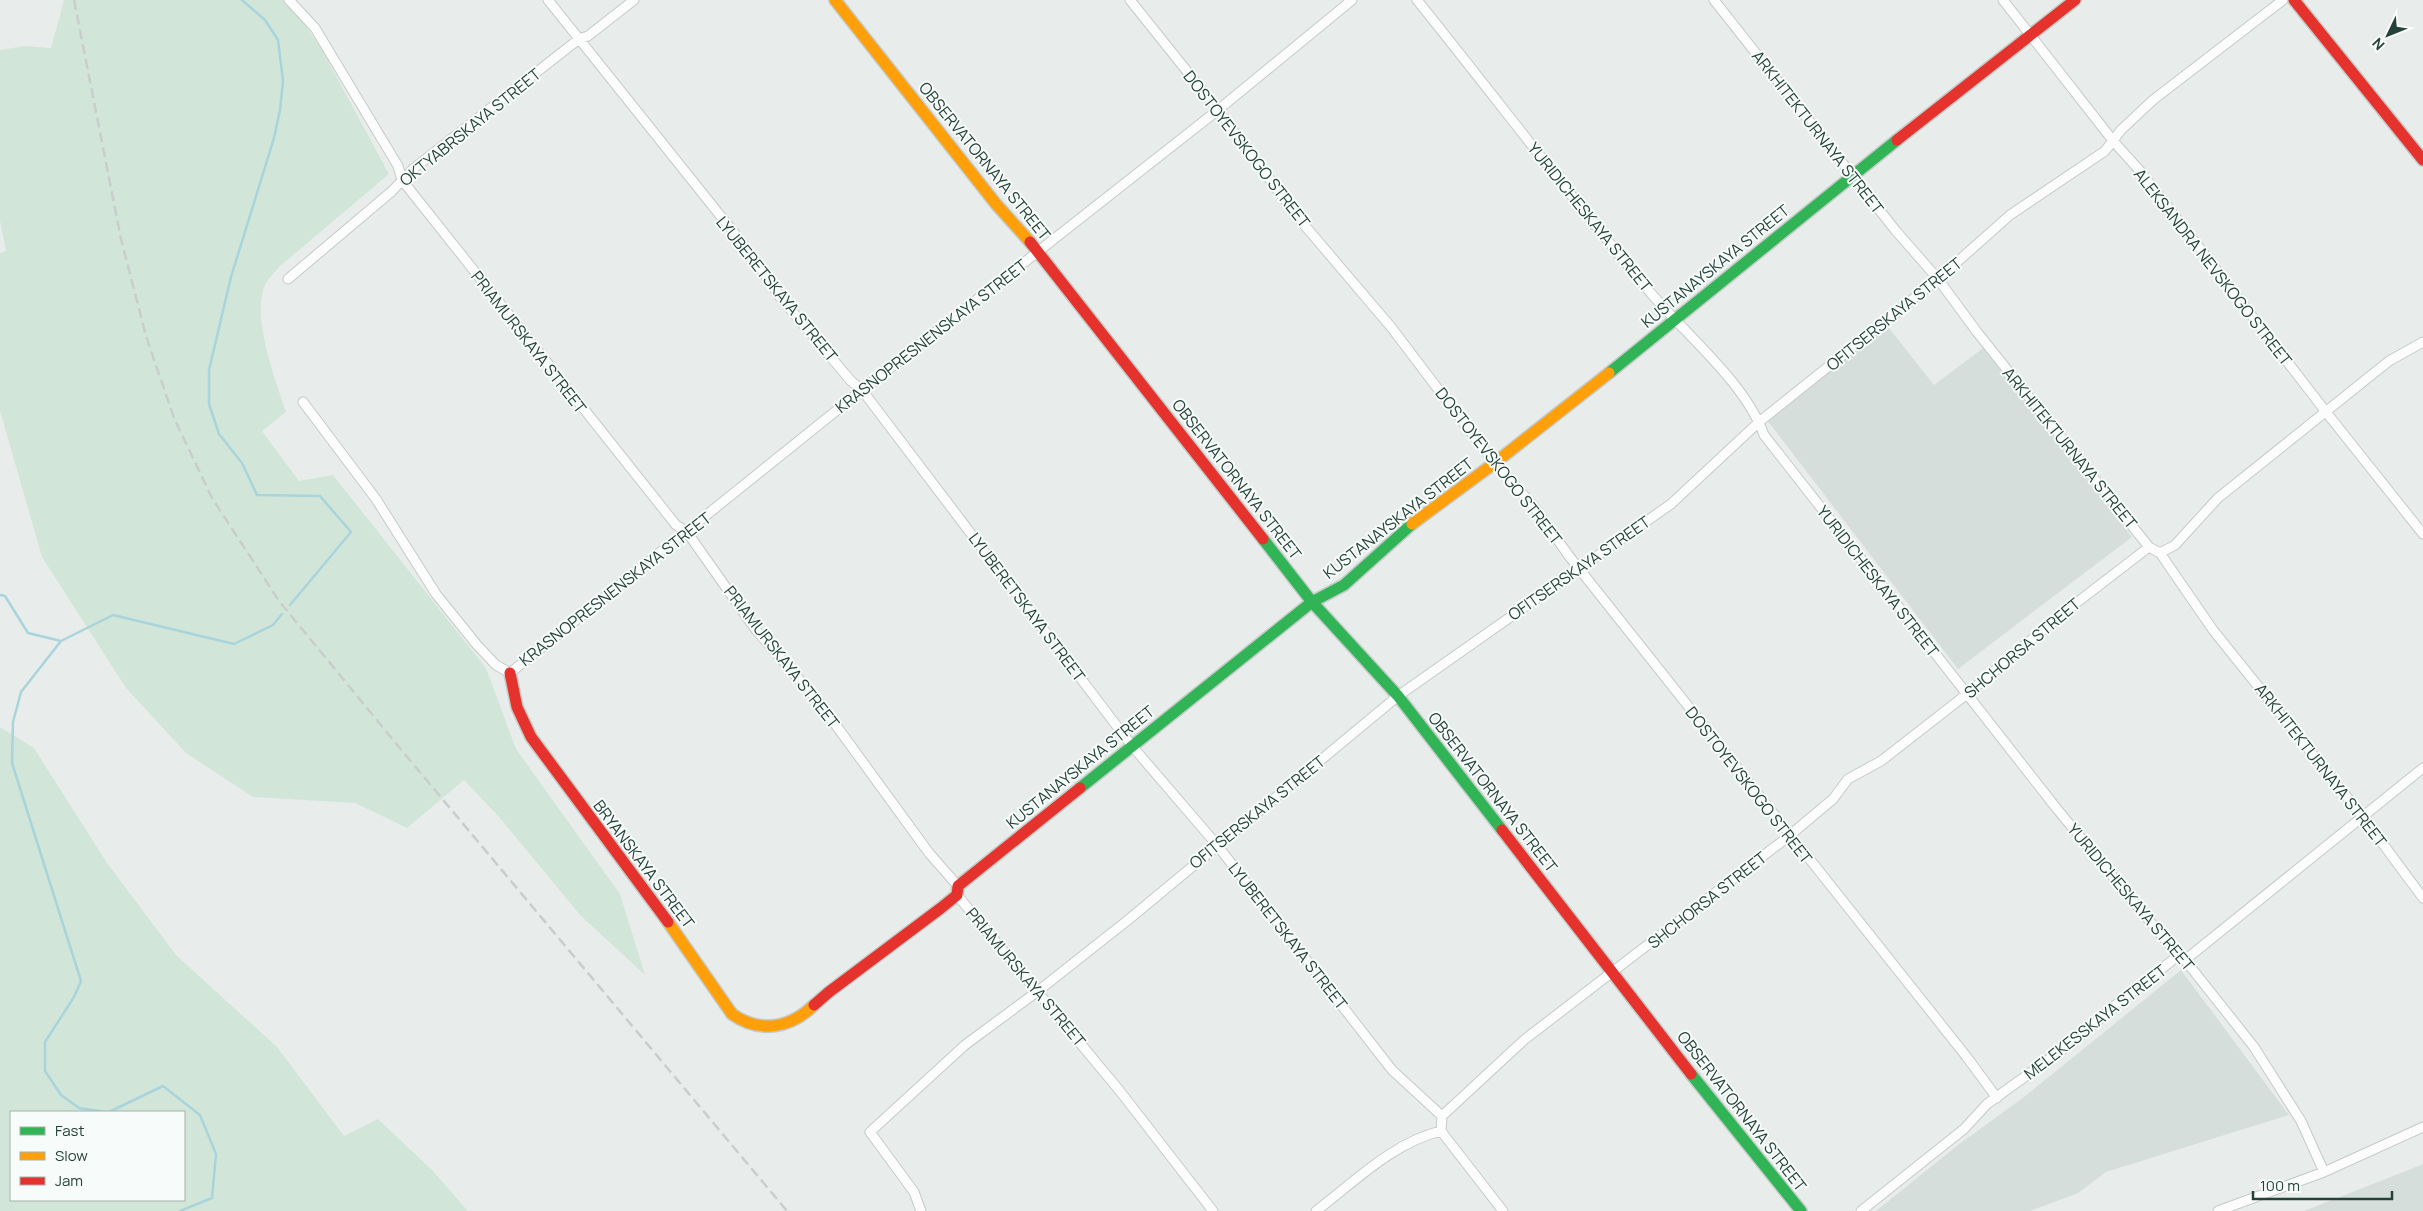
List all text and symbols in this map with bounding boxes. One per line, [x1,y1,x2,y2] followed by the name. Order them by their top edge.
[2363,10,2413,60] north arrow
[2368,34,2389,54] text: N
[1747,46,1889,219] street label: ARKHITEKTURNAYA STREET
[395,63,546,191] street label: OKTYABRSKAYA STREET
[1179,66,1316,233] street label: DOSTOYEVSKOGO STREET
[914,77,1056,245] street label: OBSERVATORNAYA STREET
[1523,138,1658,297] street label: YURIDICHESKAYA STREET
[2129,164,2297,371] street label: ALEKSANDRA NEVSKOGO STREET
[1636,199,1794,333] street label: KUSTANAYSKAYA STREET
[711,212,843,367] street label: LYUBERETSKAYA STREET
[1821,252,1967,376] street label: OFITSERSKAYA STREET
[830,254,1032,418] street label: KRASNOPRESNENSKAYA STREET
[466,266,592,418] street label: PRIAMURSKAYA STREET
[1998,363,2142,534] street label: ARKHITEKTURNAYA STREET
[1431,383,1568,550] street label: DOSTOYEVSKOGO STREET
[1167,394,1307,564] street label: OBSERVATORNAYA STREET
[1318,452,1478,584] street label: KUSTANAYSKAYA STREET
[1812,501,1944,662] street label: YURIDICHESKAYA STREET
[514,507,716,671] street label: KRASNOPRESNENSKAYA STREET
[1504,510,1655,625] street label: OFITSERSKAYA STREET
[964,528,1091,686] street label: LYUBERETSKAYA STREET
[719,581,845,733] street label: PRIAMURSKAYA STREET
[1959,593,2085,703] street label: SHCHORSA STREET
[2250,679,2392,852] street label: ARKHITEKTURNAYA STREET
[1001,700,1159,834] street label: KUSTANAYSKAYA STREET
[1681,702,1818,869] street label: DOSTOYEVSKOGO STREET
[1423,707,1563,877] street label: OBSERVATORNAYA STREET
[1184,750,1330,874] street label: OFITSERSKAYA STREET
[588,795,700,933] street label: BRYANSKAYA STREET
[2063,819,2200,976] street label: YURIDICHESKAYA STREET
[1643,846,1771,953] street label: SHCHORSA STREET
[1224,858,1353,1015] street label: LYUBERETSKAYA STREET
[961,903,1091,1052] street label: PRIAMURSKAYA STREET
[2019,959,2171,1085] street label: MELEKESSKAYA STREET
[1672,1026,1812,1196] street label: OBSERVATORNAYA STREET
[10,1111,185,1201] legend
[55,1120,84,1141] text: Fast
[55,1145,88,1166] text: Slow
[2253,1168,2392,1200] scale bar
[55,1170,83,1191] text: Jam
[2260,1175,2300,1196] text: 100 m

